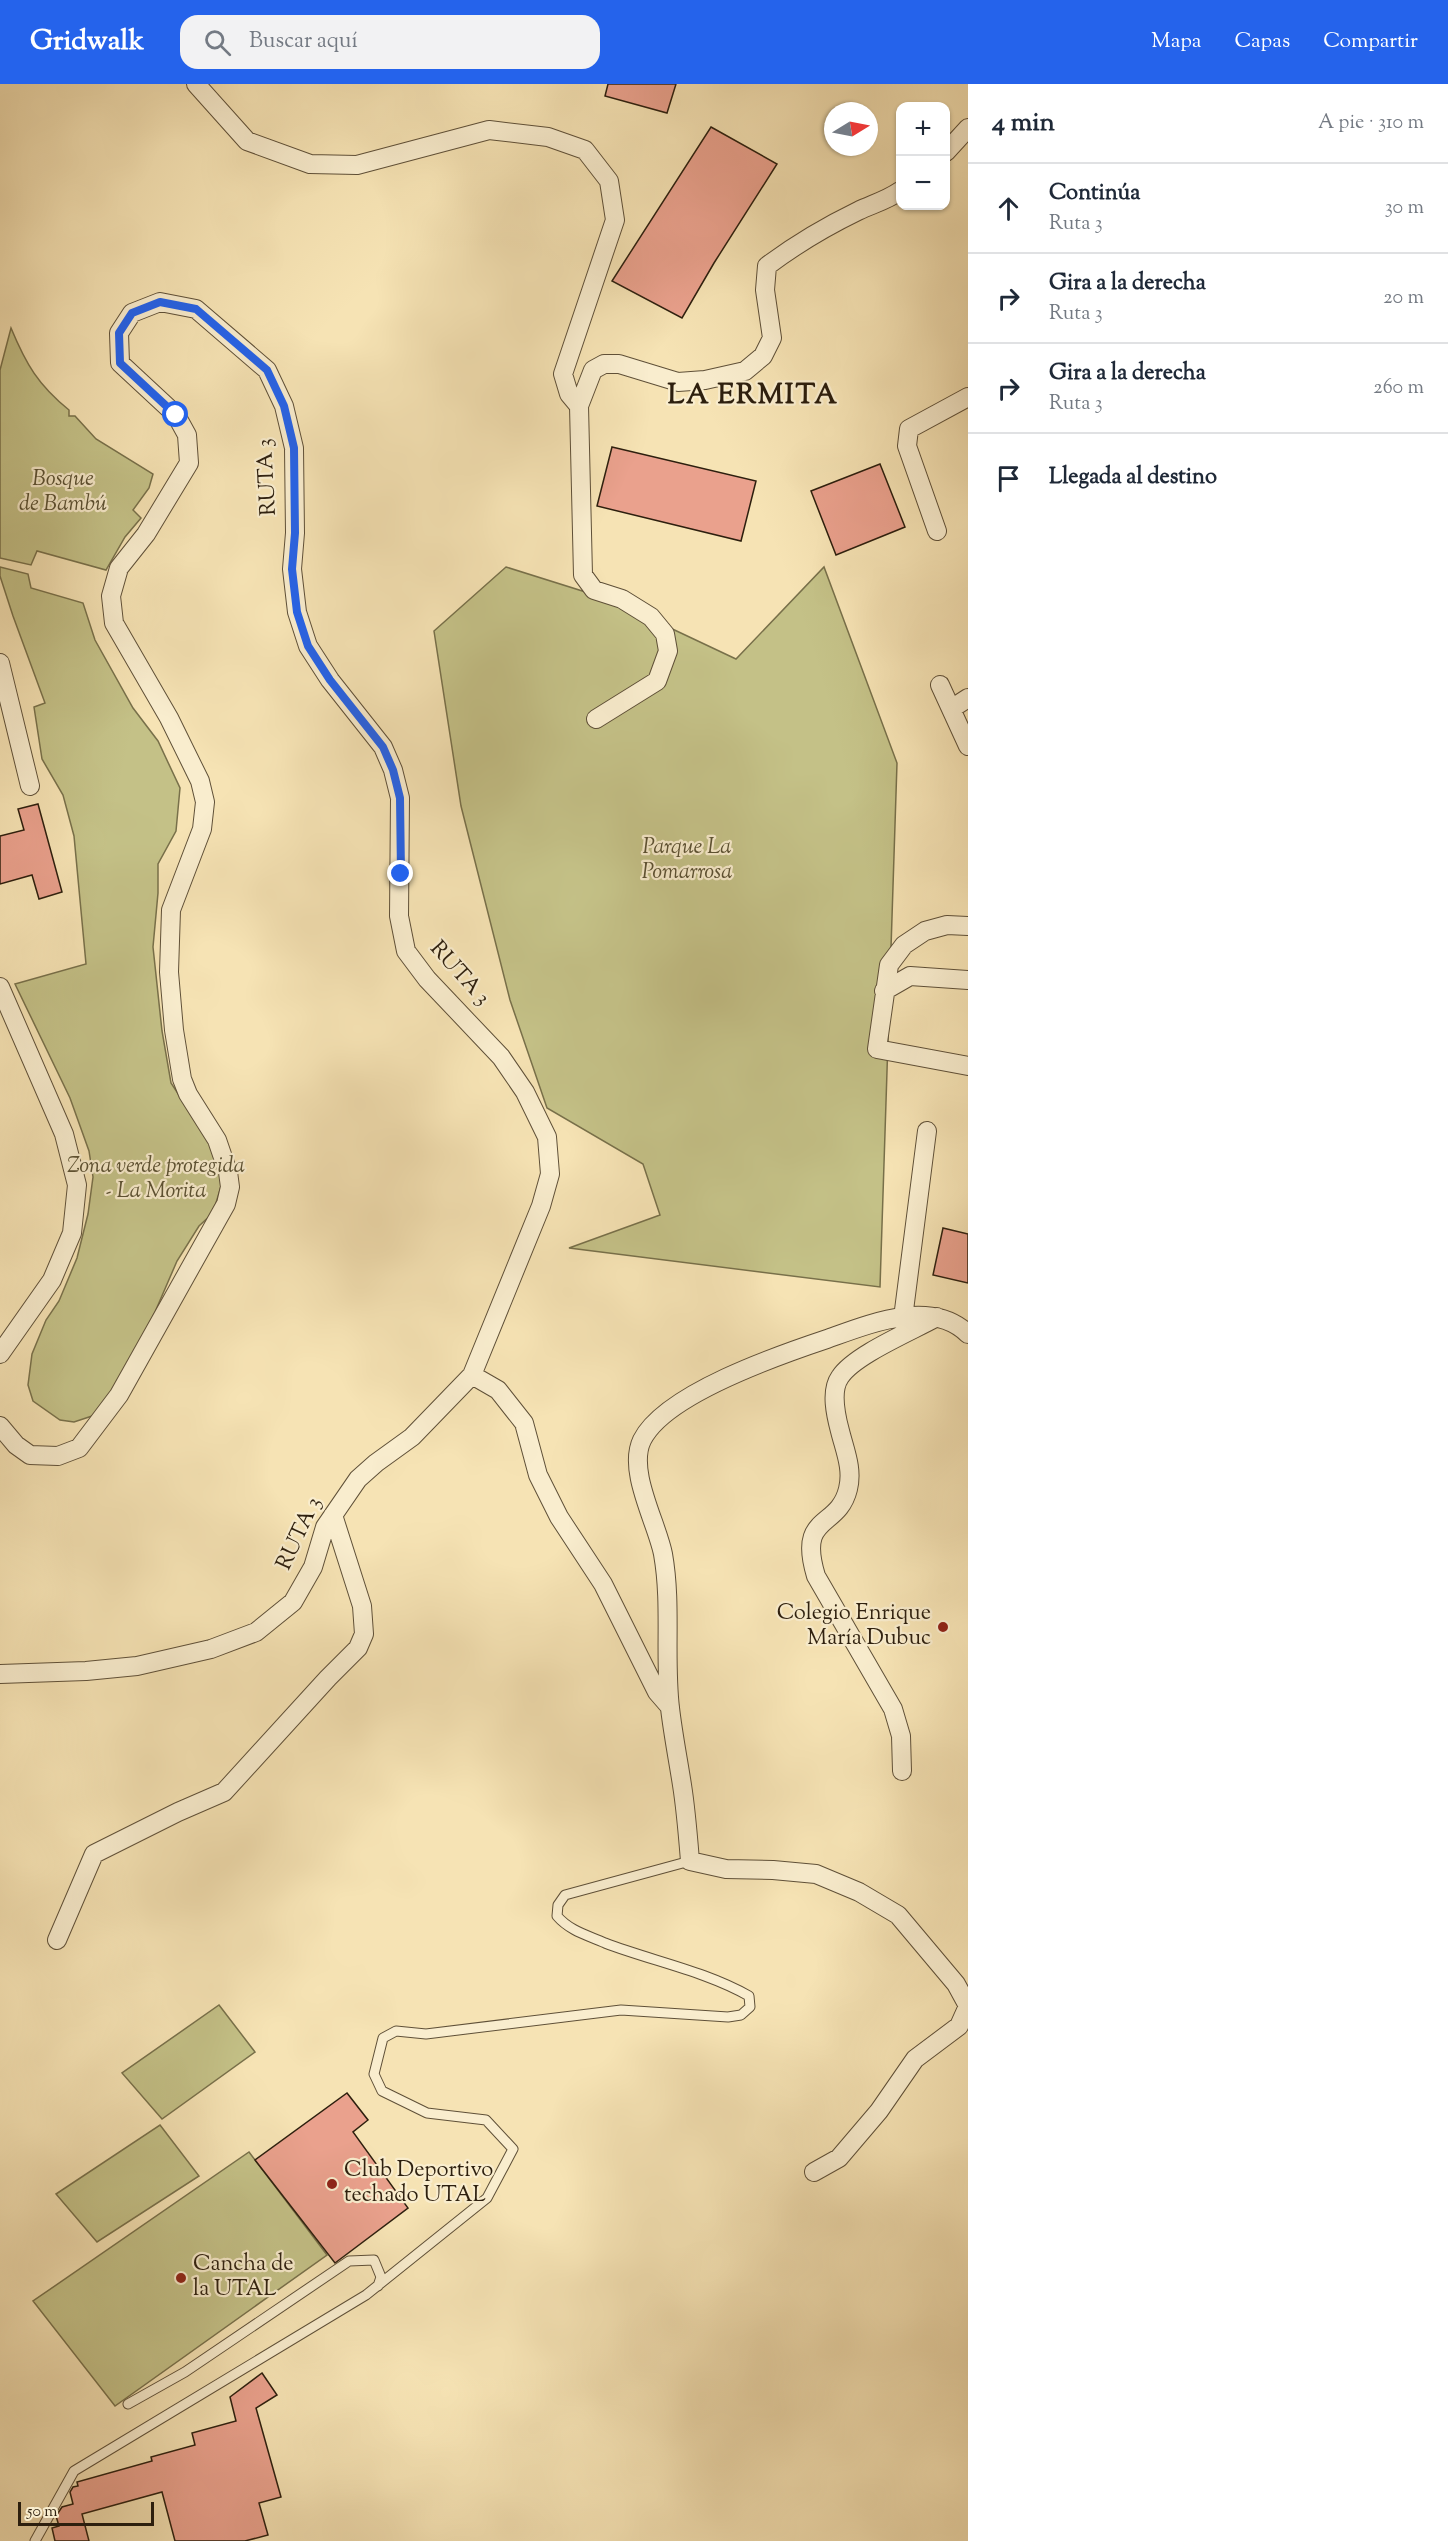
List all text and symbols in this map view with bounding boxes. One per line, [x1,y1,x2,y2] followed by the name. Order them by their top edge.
[180,15,600,69] search box
[30,22,144,62] text: Gridwalk
[201,26,234,59] icon: search
[249,26,358,58] text: Buscar aquí
[1151,27,1201,57] text: Mapa
[1234,27,1290,57] text: Capas
[1323,27,1418,57] text: Compartir
[824,102,878,156] north arrow
[896,102,950,210] map controls
[896,102,950,156] button: +
[992,105,1055,142] text: 4 min
[1318,109,1424,138] text: A pie · 310 m
[896,156,950,210] button: −
[1049,178,1140,210] text: Continúa
[992,192,1025,225] icon: ahead
[1385,194,1424,223] text: 30 m
[1049,210,1103,239] text: Ruta 3
[1049,268,1206,300] text: Gira a la derecha
[992,282,1025,315] icon: right
[1383,284,1424,313] text: 20 m
[1049,300,1103,329] text: Ruta 3
[1049,358,1206,390] text: Gira a la derecha
[992,372,1025,405] icon: right
[1373,374,1424,403] text: 260 m
[668,376,838,416] district label: LA ERMITA
[1049,390,1103,419] text: Ruta 3
[162,401,188,427] route start
[250,438,286,516] street label: RUTA 3
[992,462,1025,495] icon: arrive
[1049,462,1217,494] text: Llegada al destino
[19,464,107,521] park label: Bosque de Bambú
[642,832,732,889] park label: Parque La Pomarrosa
[387,860,413,886] route end
[421,935,497,1013] street label: RUTA 3
[67,1151,245,1208] park label: Zona verde protegida - La Morita
[269,1492,331,1576] street label: RUTA 3
[777,1598,931,1655] place label: Colegio Enrique María Dubuc
[936,1620,950,1634] marker: Colegio Enrique María Dubuc
[344,2155,493,2212] place label: Club Deportivo techado UTAL
[325,2177,339,2191] marker: Club Deportivo techado UTAL
[193,2249,293,2306] place label: Cancha de la UTAL
[174,2271,188,2285] marker: Cancha de la UTAL
[18,2499,154,2526] scale bar
[27,2501,58,2524] text: 50 m

